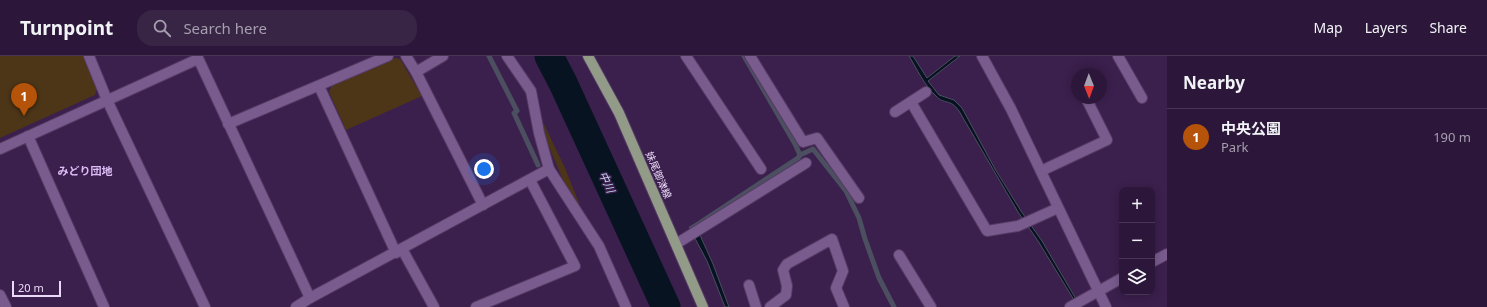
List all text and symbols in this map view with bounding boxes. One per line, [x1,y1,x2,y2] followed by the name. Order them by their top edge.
[137,10,417,46] search box
[20,15,113,41] text: Turnpoint
[151,17,173,39] icon: search
[183,18,267,38] text: Search here
[1314,18,1343,37] text: Map
[1365,18,1407,37] text: Layers
[1429,18,1467,37] text: Share
[1071,68,1107,104] north arrow
[1183,71,1245,94] text: Nearby
[11,83,37,116] pin: 1
[1221,118,1281,138] text: 中央公園
[1192,128,1200,146] text: 1
[1433,128,1471,146] text: 190 m
[1221,138,1248,156] text: Park
[643,149,675,201] street label: 妹尾御津線
[474,159,494,179] your location
[58,163,113,178] district label: みどり団地
[596,169,619,196] water label: 中川
[1119,187,1155,295] map controls
[1119,187,1155,223] button: +
[1119,223,1155,259] button: −
[1119,259,1155,295] button: layers
[12,279,61,298] scale bar
[18,280,44,295] text: 20 m

